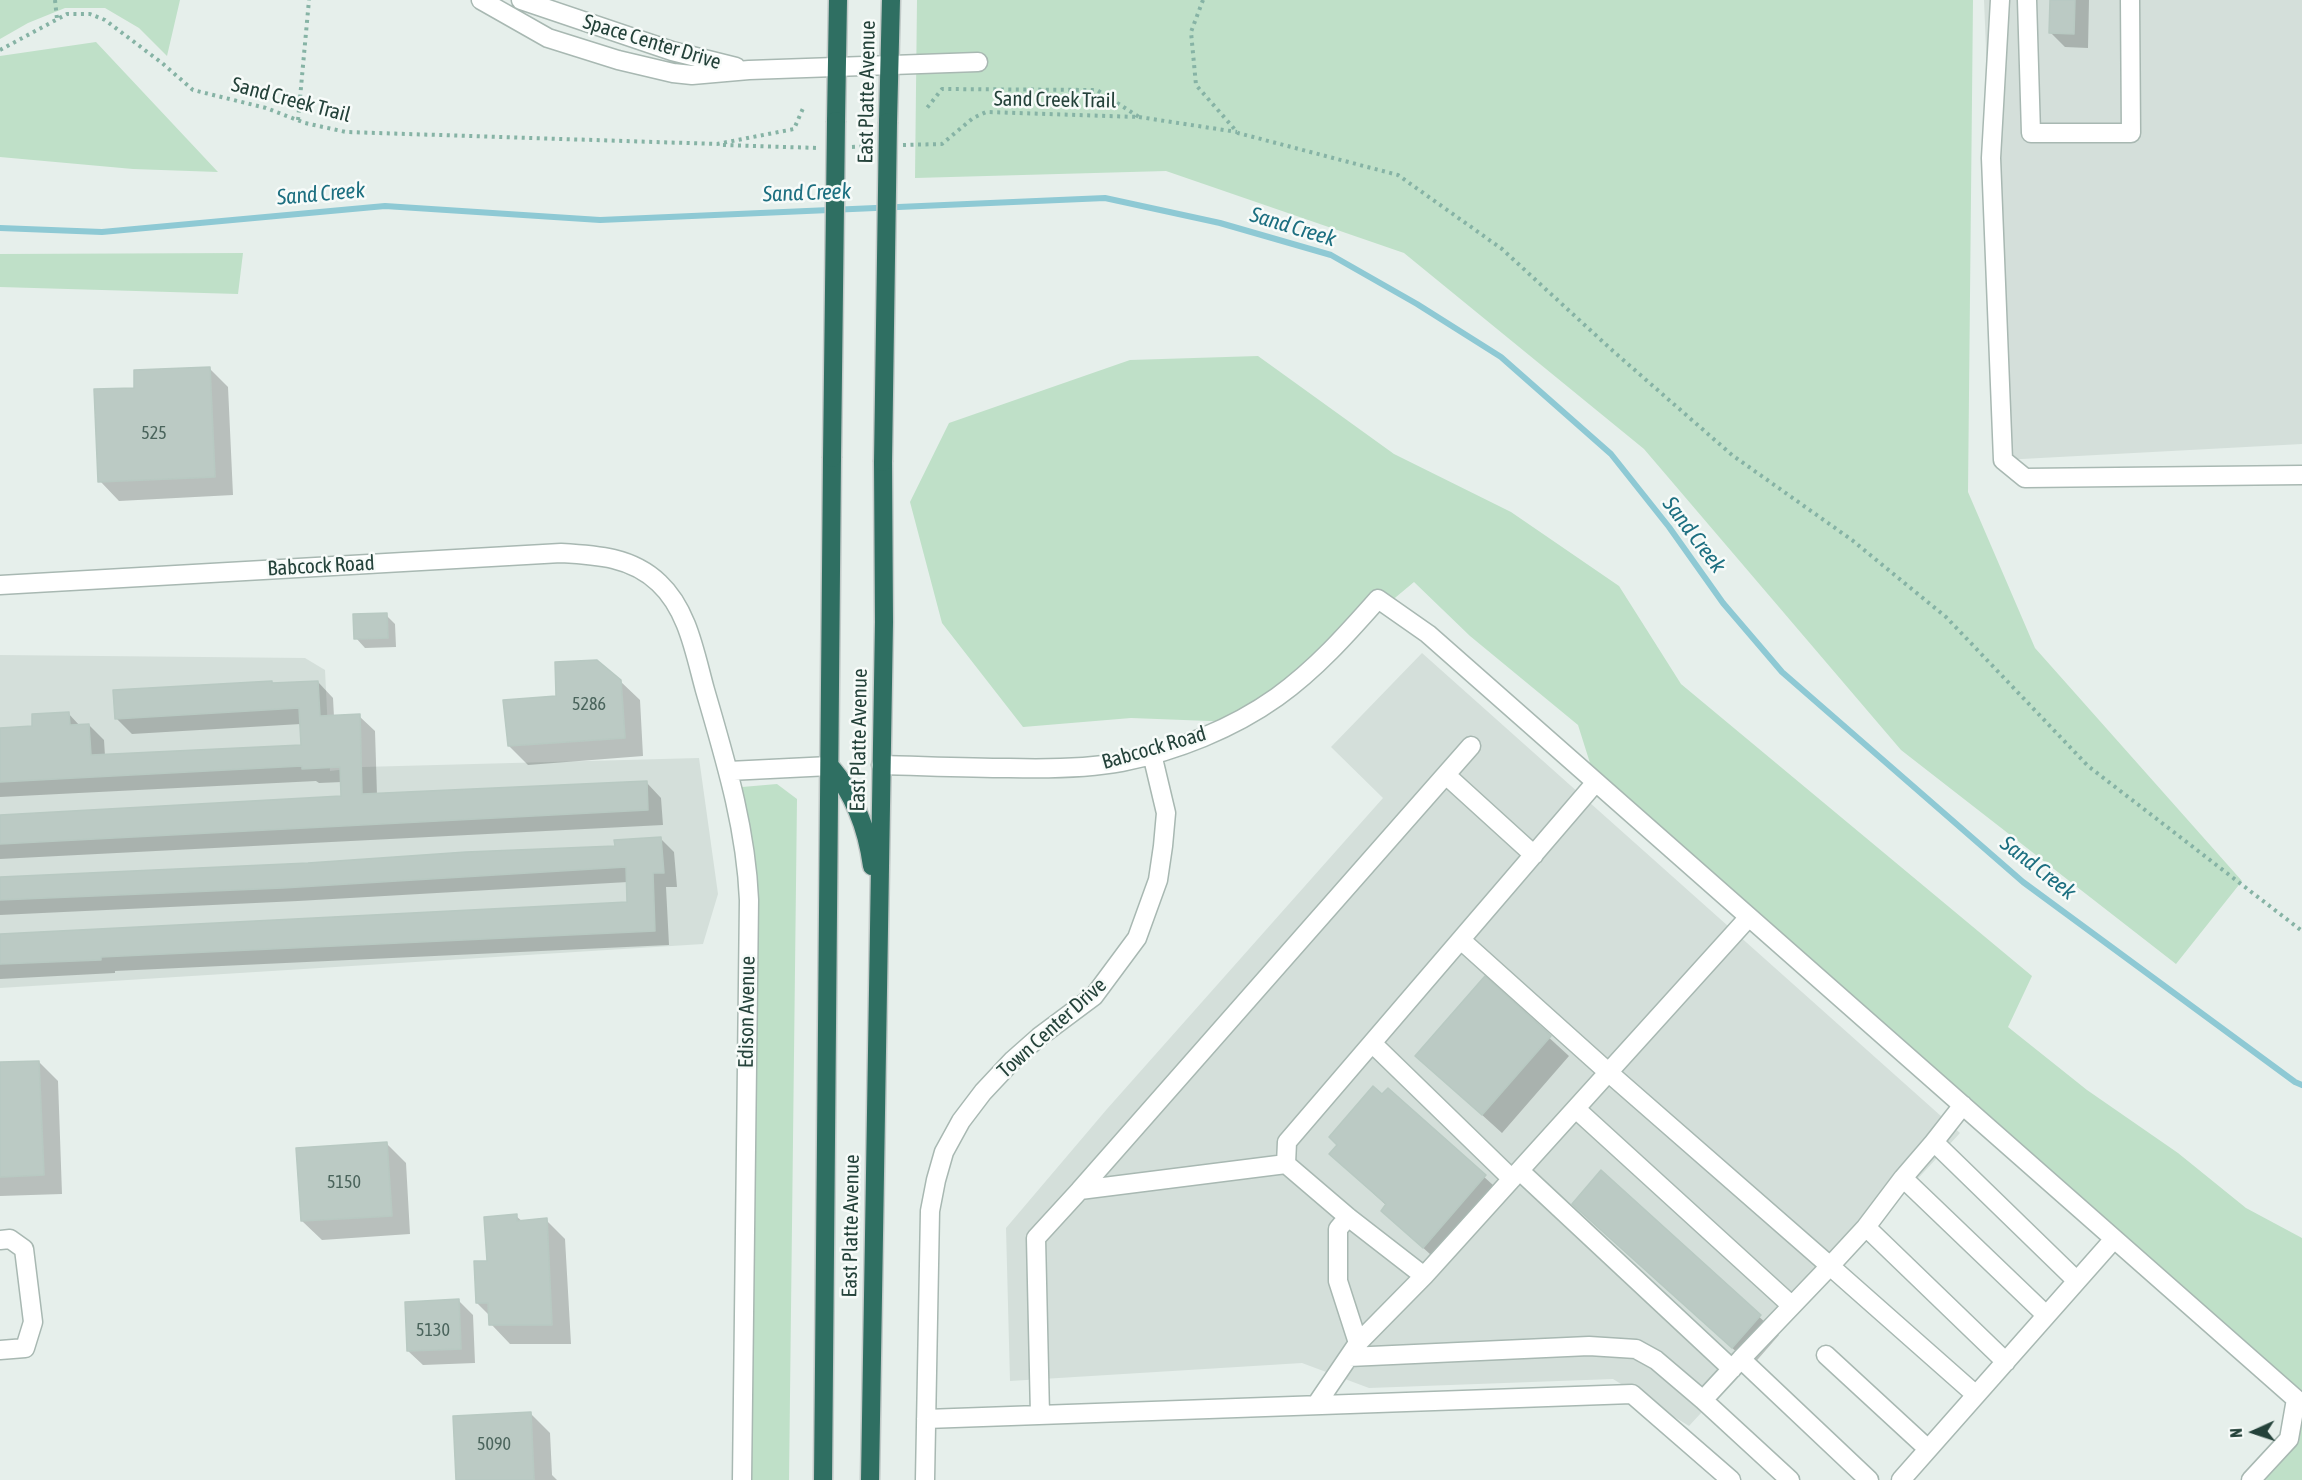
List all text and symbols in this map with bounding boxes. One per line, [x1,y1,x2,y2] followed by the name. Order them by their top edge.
[580,9,724,75] street label: Space Center Drive
[853,20,881,164] street label: East Platte Avenue
[229,72,353,128] street label: Sand Creek Trail
[994,86,1116,114] street label: Sand Creek Trail
[276,177,366,211] water label: Sand Creek
[762,178,852,208] water label: Sand Creek
[1247,201,1339,253] water label: Sand Creek
[141,422,167,444] house number: 525
[1657,492,1731,578] water label: Sand Creek
[267,551,375,581] street label: Babcock Road
[845,668,873,812] street label: East Platte Avenue
[572,693,606,715] house number: 5286
[1099,721,1209,775] street label: Babcock Road
[1995,830,2081,906] water label: Sand Creek
[733,956,761,1068] street label: Edison Avenue
[992,973,1112,1083] street label: Town Center Drive
[837,1154,865,1298] street label: East Platte Avenue
[327,1171,361,1193] house number: 5150
[416,1319,450,1341] house number: 5130
[2224,1402,2284,1462] north arrow
[2227,1428,2245,1438] text: N
[477,1433,511,1455] house number: 5090

